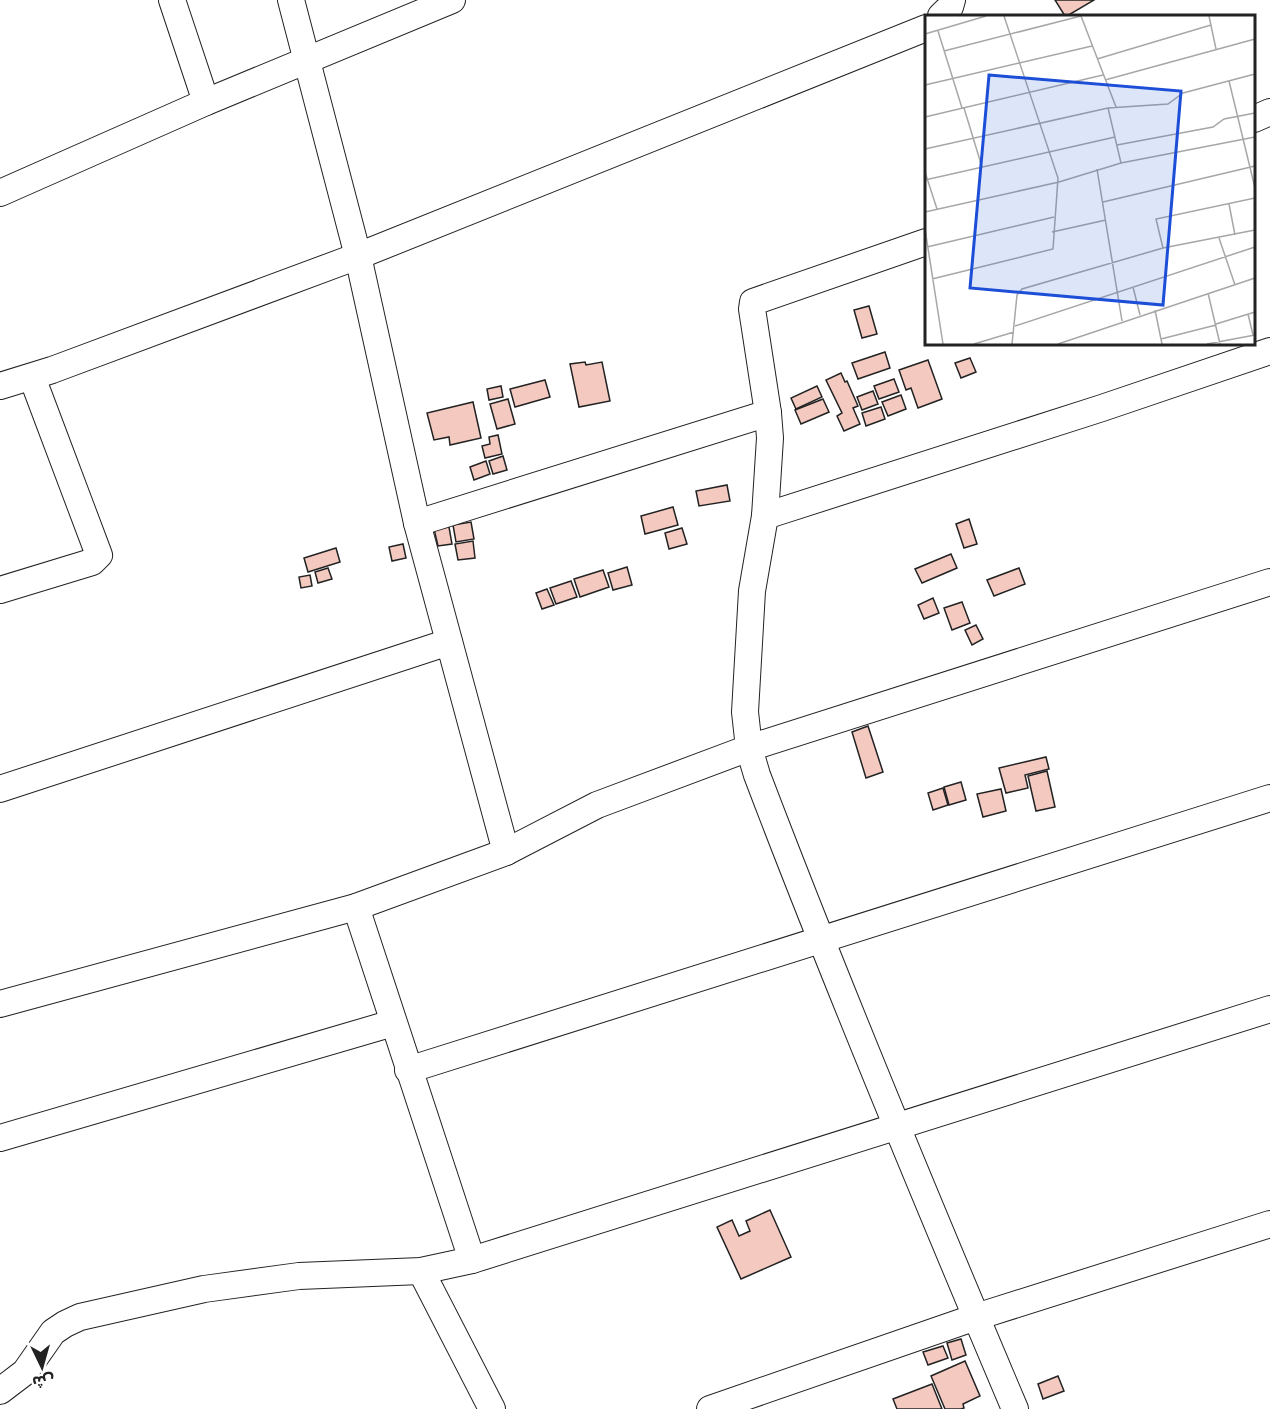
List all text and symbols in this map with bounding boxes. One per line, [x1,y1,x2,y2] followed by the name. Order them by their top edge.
[925,15,1255,345] inset map
[12,1337,72,1397] north arrow
[31,1371,55,1392] text: ش

